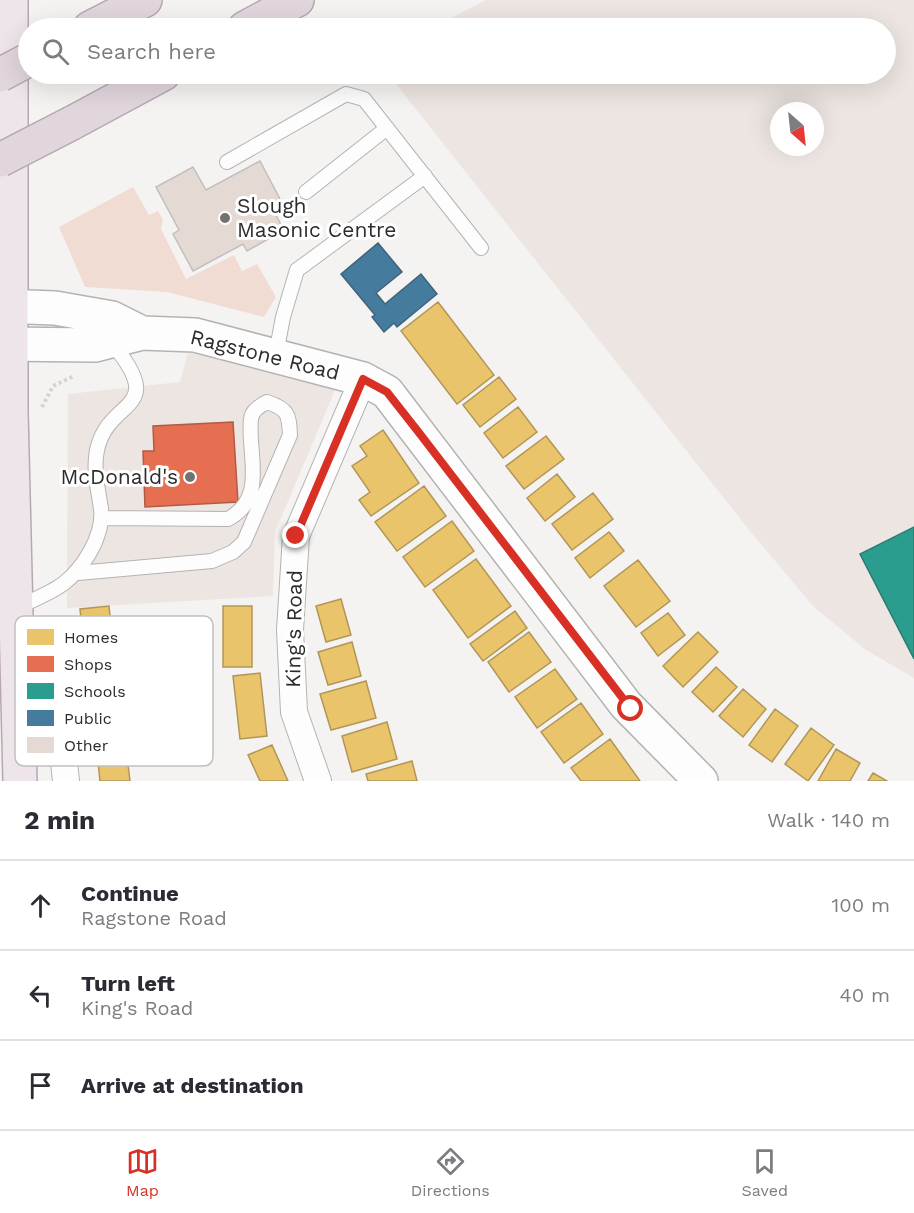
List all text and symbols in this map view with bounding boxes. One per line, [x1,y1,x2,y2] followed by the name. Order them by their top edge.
[18,18,896,84] search box
[39,35,72,68] icon: search
[87,39,216,64] text: Search here
[770,102,824,156] north arrow
[237,193,396,242] place label: Slough Masonic Centre
[218,211,232,225] marker: Slough Masonic Centre
[188,324,342,385] street label: Ragstone Road
[61,464,178,489] place label: McDonald's
[183,470,197,484] marker: McDonald's
[282,522,308,548] route end
[280,570,307,688] street label: King's Road
[15,616,213,766] legend
[64,628,118,647] text: Homes
[64,655,112,674] text: Shops
[64,682,126,701] text: Schools
[617,695,643,721] route start
[64,709,112,728] text: Public
[64,736,109,755] text: Other
[24,805,95,835] text: 2 min
[767,808,890,832] text: Walk · 140 m
[81,881,179,906] text: Continue
[24,889,57,922] icon: ahead
[831,893,890,917] text: 100 m
[81,906,227,930] text: Ragstone Road
[81,971,175,996] text: Turn left
[24,979,57,1012] icon: left
[839,983,890,1007] text: 40 m
[81,996,193,1020] text: King's Road
[24,1069,57,1102] icon: arrive
[81,1073,304,1098] text: Arrive at destination
[126,1145,159,1200] tab: Map
[411,1145,490,1200] tab: Directions
[742,1145,788,1200] tab: Saved

